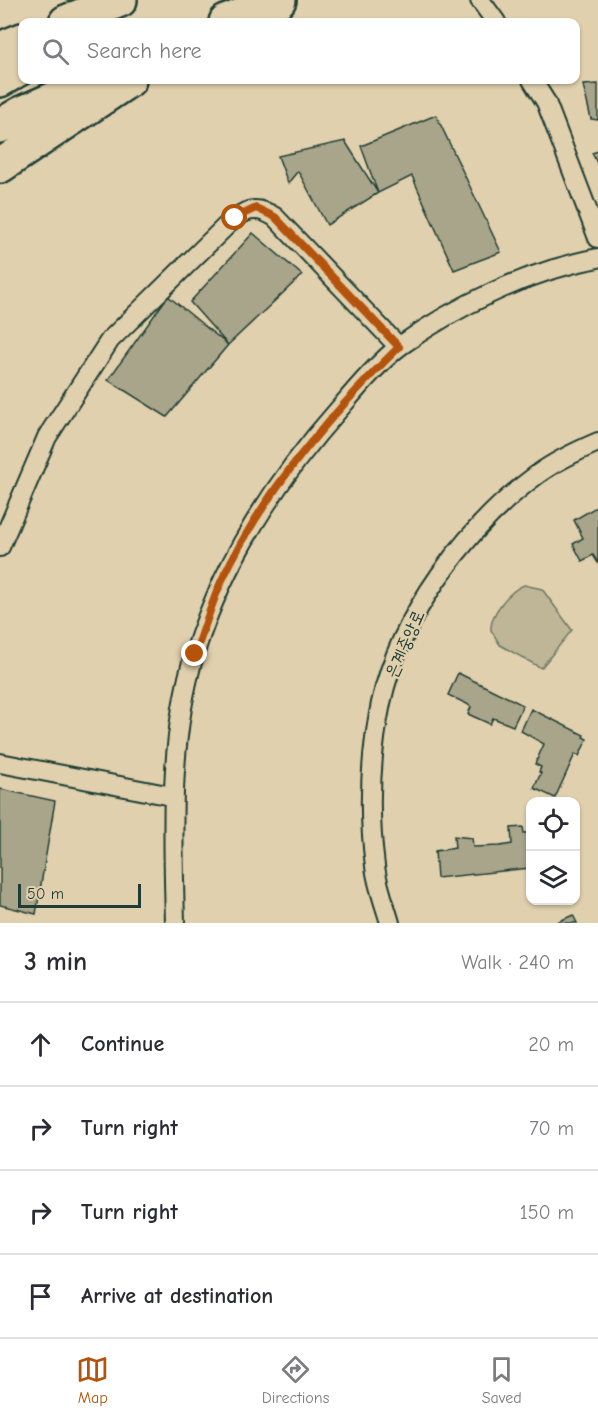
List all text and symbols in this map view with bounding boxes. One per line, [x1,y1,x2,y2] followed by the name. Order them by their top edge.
[18,18,580,84] search box
[39,35,72,68] icon: search
[87,38,202,64] text: Search here
[221,204,247,230] route start
[381,607,429,681] street label: 은계중앙로
[181,640,207,666] route end
[526,797,580,905] map controls
[526,797,580,851] button: locate
[526,851,580,905] button: layers
[18,881,141,908] scale bar
[27,885,64,903] text: 50 m
[24,947,87,977] text: 3 min
[461,951,574,974] text: Walk · 240 m
[24,1028,57,1061] icon: ahead
[81,1031,164,1057] text: Continue
[528,1033,574,1056] text: 20 m
[24,1112,57,1145] icon: right
[81,1115,178,1141] text: Turn right
[529,1117,574,1140] text: 70 m
[24,1196,57,1229] icon: right
[81,1199,178,1225] text: Turn right
[520,1201,574,1224] text: 150 m
[24,1280,57,1313] icon: arrive
[81,1283,273,1309] text: Arrive at destination
[76,1353,109,1407] tab: Map
[262,1353,329,1407] tab: Directions
[482,1353,522,1407] tab: Saved

